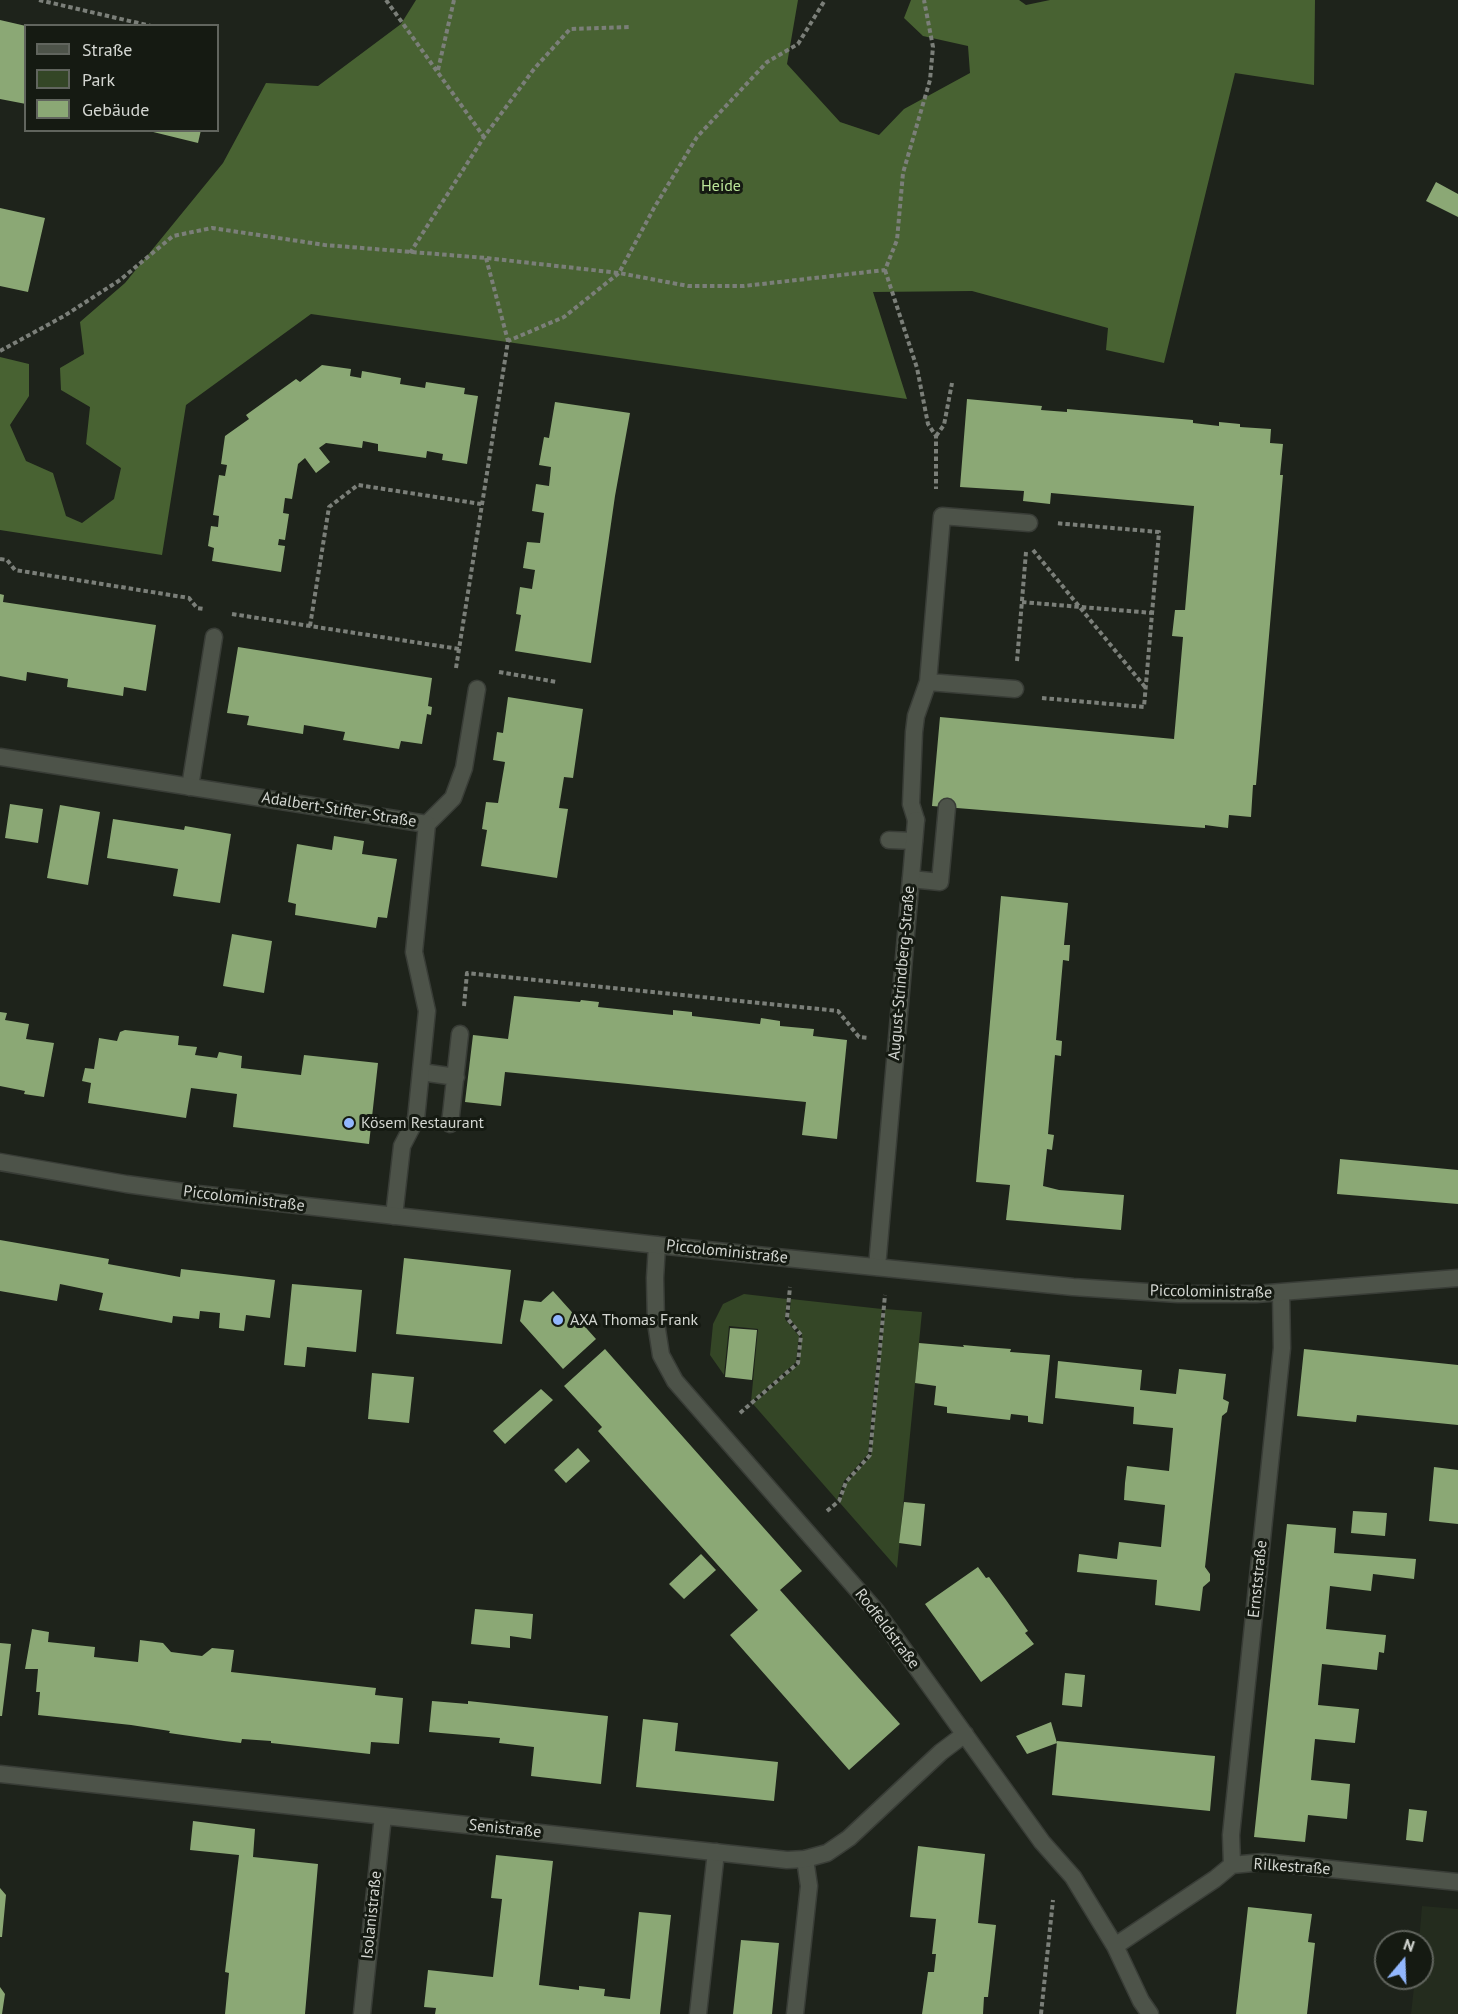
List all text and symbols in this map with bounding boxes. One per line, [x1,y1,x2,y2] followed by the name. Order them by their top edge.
[24,24,219,132] legend
[82,38,133,61] text: Straße
[82,68,115,91] text: Park
[82,98,149,121] text: Gebäude
[701,176,741,196] park label: Heide
[260,788,418,832] street label: Adalbert-Stifter-Straße
[885,885,919,1061] street label: August-Strindberg-Straße
[361,1113,484,1133] place label: Kösem Restaurant
[342,1116,356,1130] marker: Kösem Restaurant
[182,1182,306,1216] street label: Piccoloministraße
[665,1236,789,1268] street label: Piccoloministraße
[1150,1281,1272,1303] street label: Piccoloministraße
[570,1310,698,1330] place label: AXA Thomas Frank
[551,1313,565,1327] marker: AXA Thomas Frank
[1244,1539,1272,1619] street label: Ernststraße
[851,1585,923,1673] street label: Rodfeldstraße
[468,1816,542,1842] street label: Senistraße
[1253,1855,1331,1879] street label: Rilkestraße
[358,1870,386,1960] street label: Isolanistraße
[1374,1930,1434,1990] north arrow
[1401,1934,1417,1956] text: N

